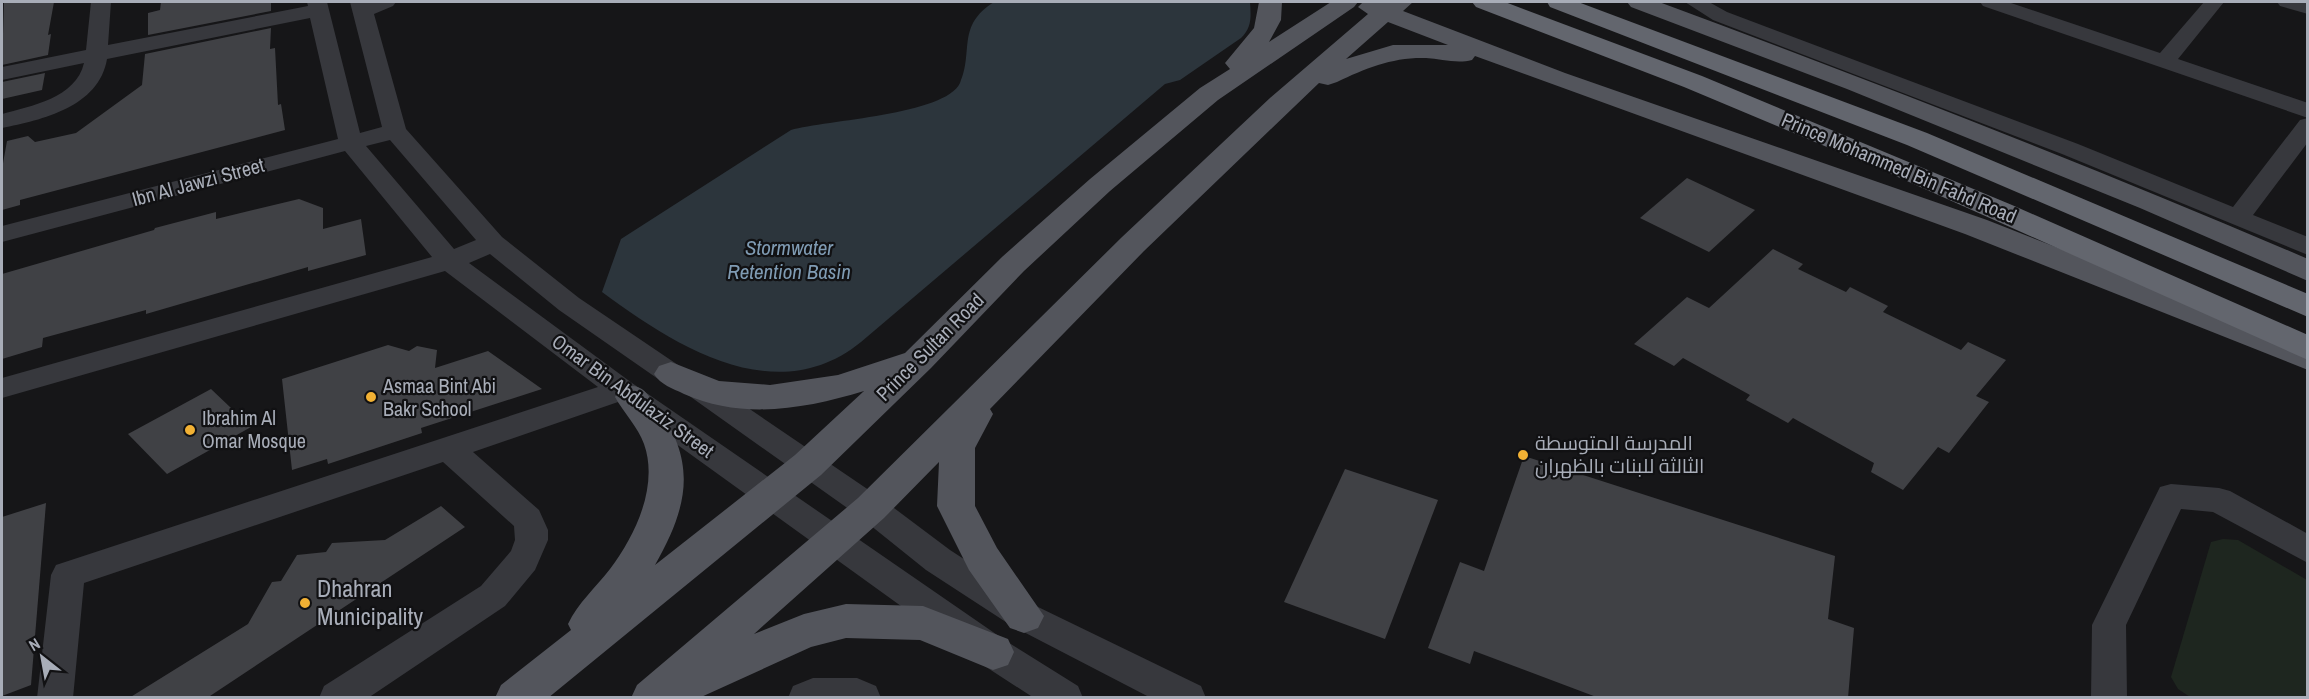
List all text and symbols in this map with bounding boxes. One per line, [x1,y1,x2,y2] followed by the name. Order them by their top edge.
[1778,106,2021,229] street label: Prince Mohammed Bin Fahd Road
[129,151,267,212] street label: Ibn Al Jawzi Street
[727,233,851,286] water label: Stormwater Retention Basin
[870,287,989,406] street label: Prince Sultan Road
[547,328,720,464] street label: Omar Bin Abdulaziz Street
[382,372,496,422] place label: Asmaa Bint Abi Bakr School
[364,390,378,404] marker: Asmaa Bint Abi Bakr School
[202,404,306,454] place label: Ibrahim Al Omar Mosque
[183,423,197,437] marker: Ibrahim Al Omar Mosque
[1535,429,1704,479] place label: المدرسة المتوسطة الثالثة للبنات بالظهران
[1516,448,1530,462] marker: المدرسة المتوسطة الثالثة للبنات بالظهران
[317,572,423,632] place label: Dhahran Municipality
[298,596,312,610] marker: Dhahran Municipality
[12,627,72,687] north arrow
[25,632,44,656] text: N

